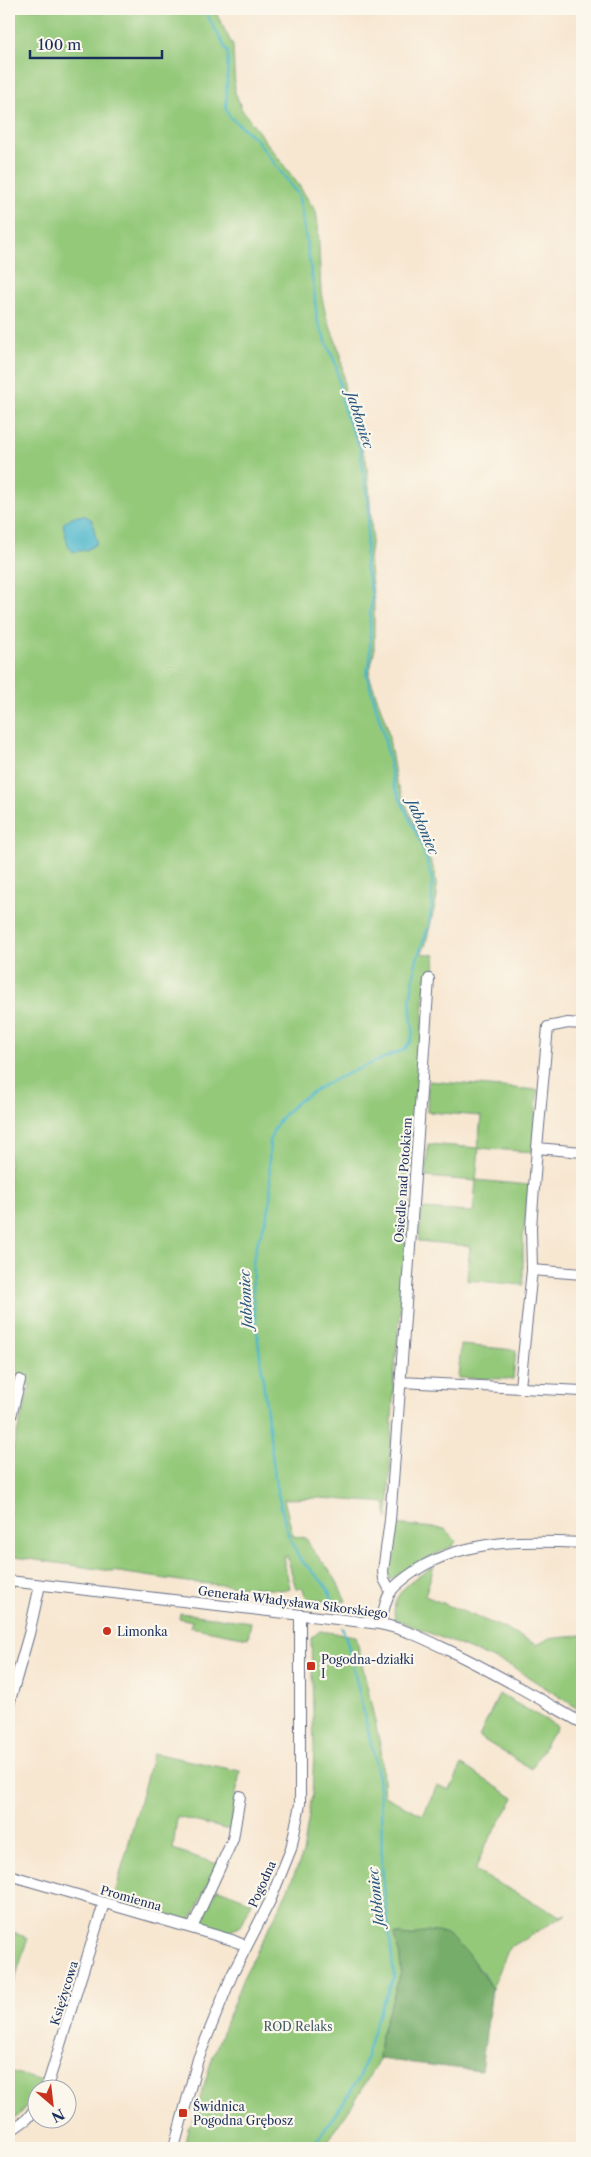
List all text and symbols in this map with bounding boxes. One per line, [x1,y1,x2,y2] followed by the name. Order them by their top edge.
[30,28,162,60] scale bar
[38,35,81,54] text: 100 m
[341,385,378,452] water label: Jabłoniec
[402,793,443,859] water label: Jabłoniec
[391,1117,415,1243] street label: Osiedle nad Potokiem
[235,1268,257,1333] water label: Jabłoniec
[197,1583,389,1621] street label: Generała Władysława Sikorskiego
[117,1624,168,1639] place label: Limonka
[101,1625,113,1637] marker: Limonka
[321,1652,414,1681] place label: Pogodna-działki I
[305,1660,317,1672] marker: Pogodna-działki I
[245,1858,279,1910] street label: Pogodna
[364,1866,388,1931] water label: Jabłoniec
[99,1882,164,1914] street label: Promienna
[47,1958,81,2027] street label: Księżycowa
[264,2019,332,2034] park label: ROD Relaks
[28,2080,78,2130] north arrow
[193,2098,293,2128] place label: Świdnica Pogodna Grębosz
[49,2105,68,2126] text: N
[177,2107,189,2119] marker: Świdnica Pogodna Grębosz

